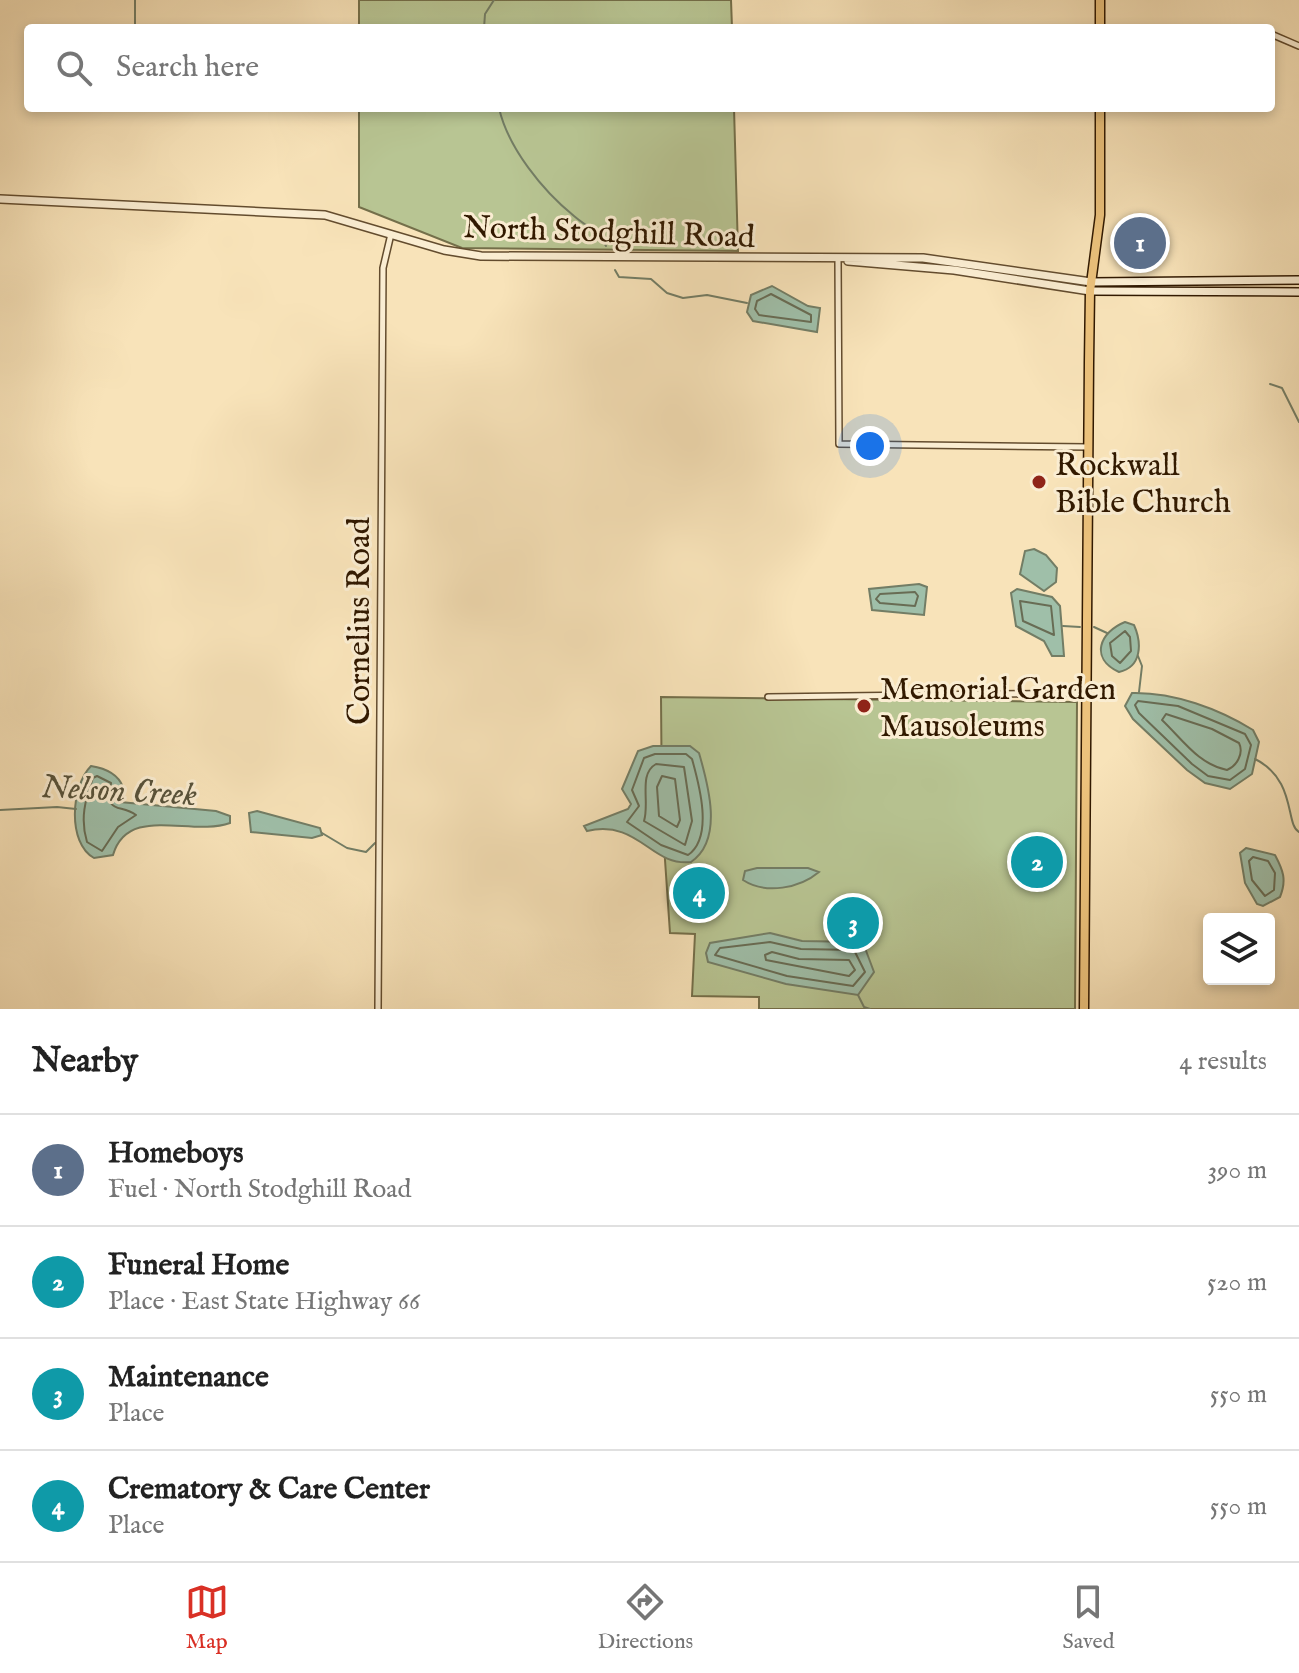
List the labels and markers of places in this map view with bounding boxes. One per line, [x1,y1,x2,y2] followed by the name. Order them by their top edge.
[1114,213,1166,273] pin: 1
[1055,446,1231,524] place label: Rockwall Bible Church
[1030,473,1048,491] marker: Rockwall Bible Church
[880,670,1116,748] place label: Memorial Garden Mausoleums
[855,697,873,715] marker: Memorial Garden Mausoleums
[1011,832,1063,892] pin: 2
[673,863,725,923] pin: 4
[827,893,879,953] pin: 3

